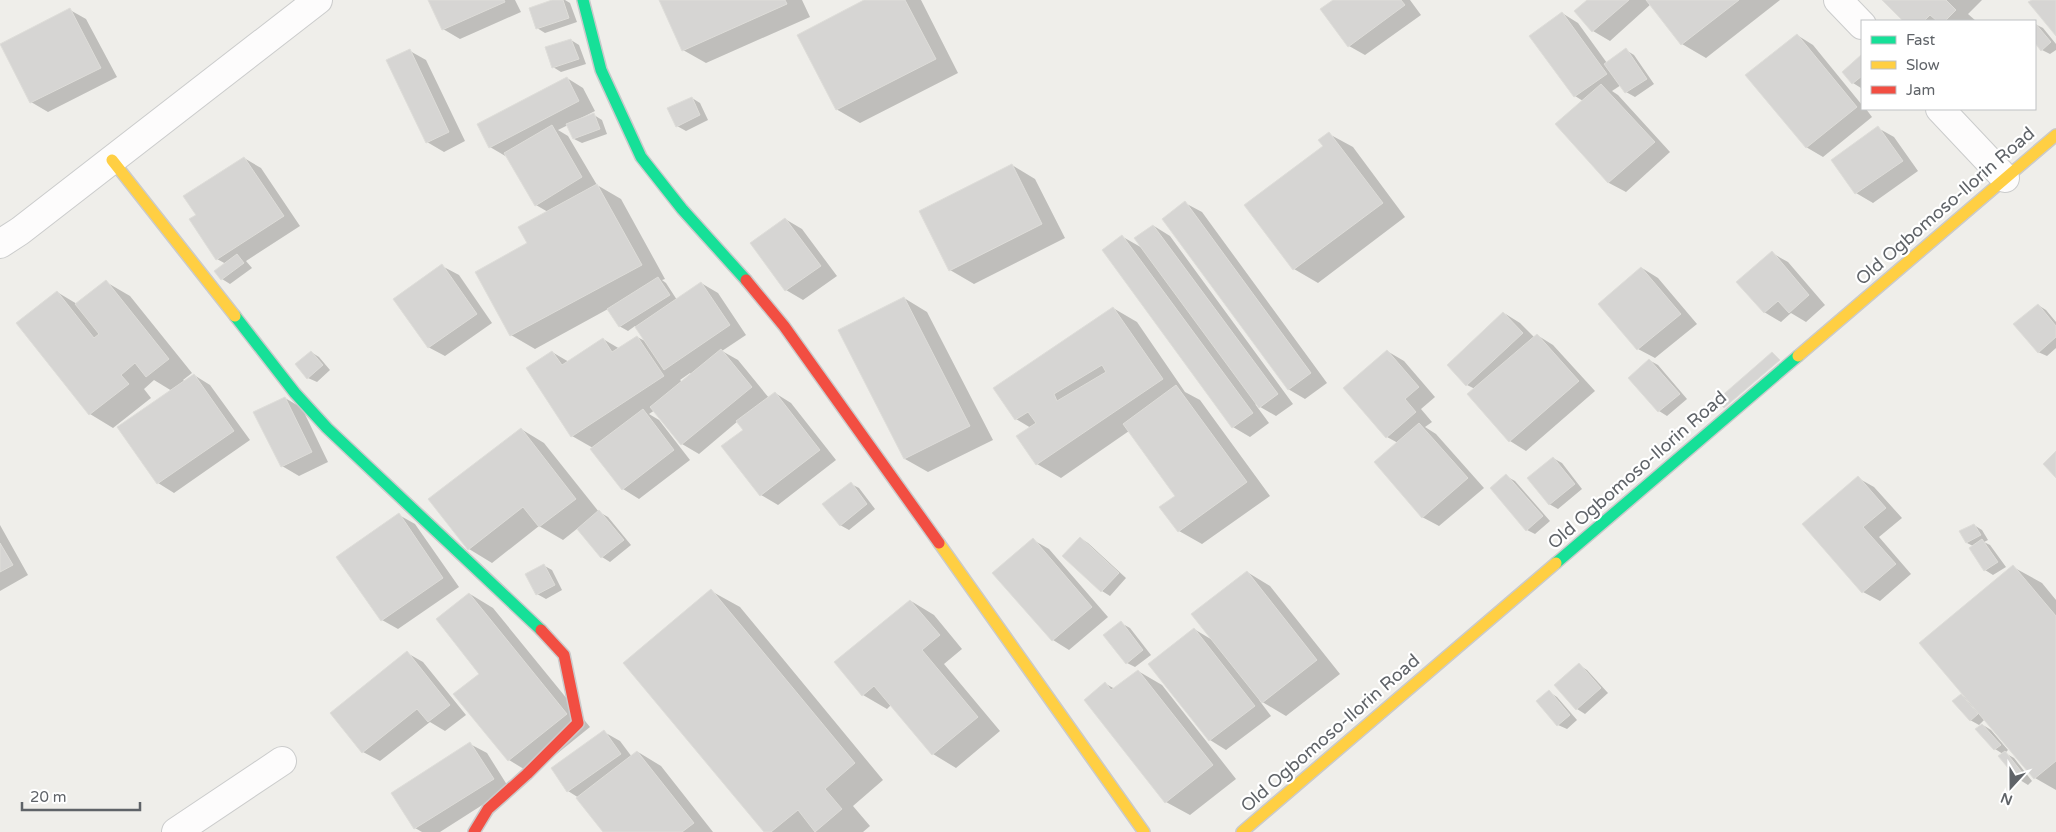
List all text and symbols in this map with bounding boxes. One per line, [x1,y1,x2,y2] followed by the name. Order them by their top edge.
[1861,20,2036,110] legend
[1906,31,1936,49] text: Fast
[1906,56,1940,74] text: Slow
[1906,81,1935,99] text: Jam
[1851,122,2039,290] street label: Old Ogbomoso-Ilorin Road
[1543,386,1731,554] street label: Old Ogbomoso-Ilorin Road
[1236,649,1424,817] street label: Old Ogbomoso-Ilorin Road
[1986,762,2036,812] north arrow
[22,780,140,812] scale bar
[30,788,67,806] text: 20 m
[1998,789,2015,809] text: N

